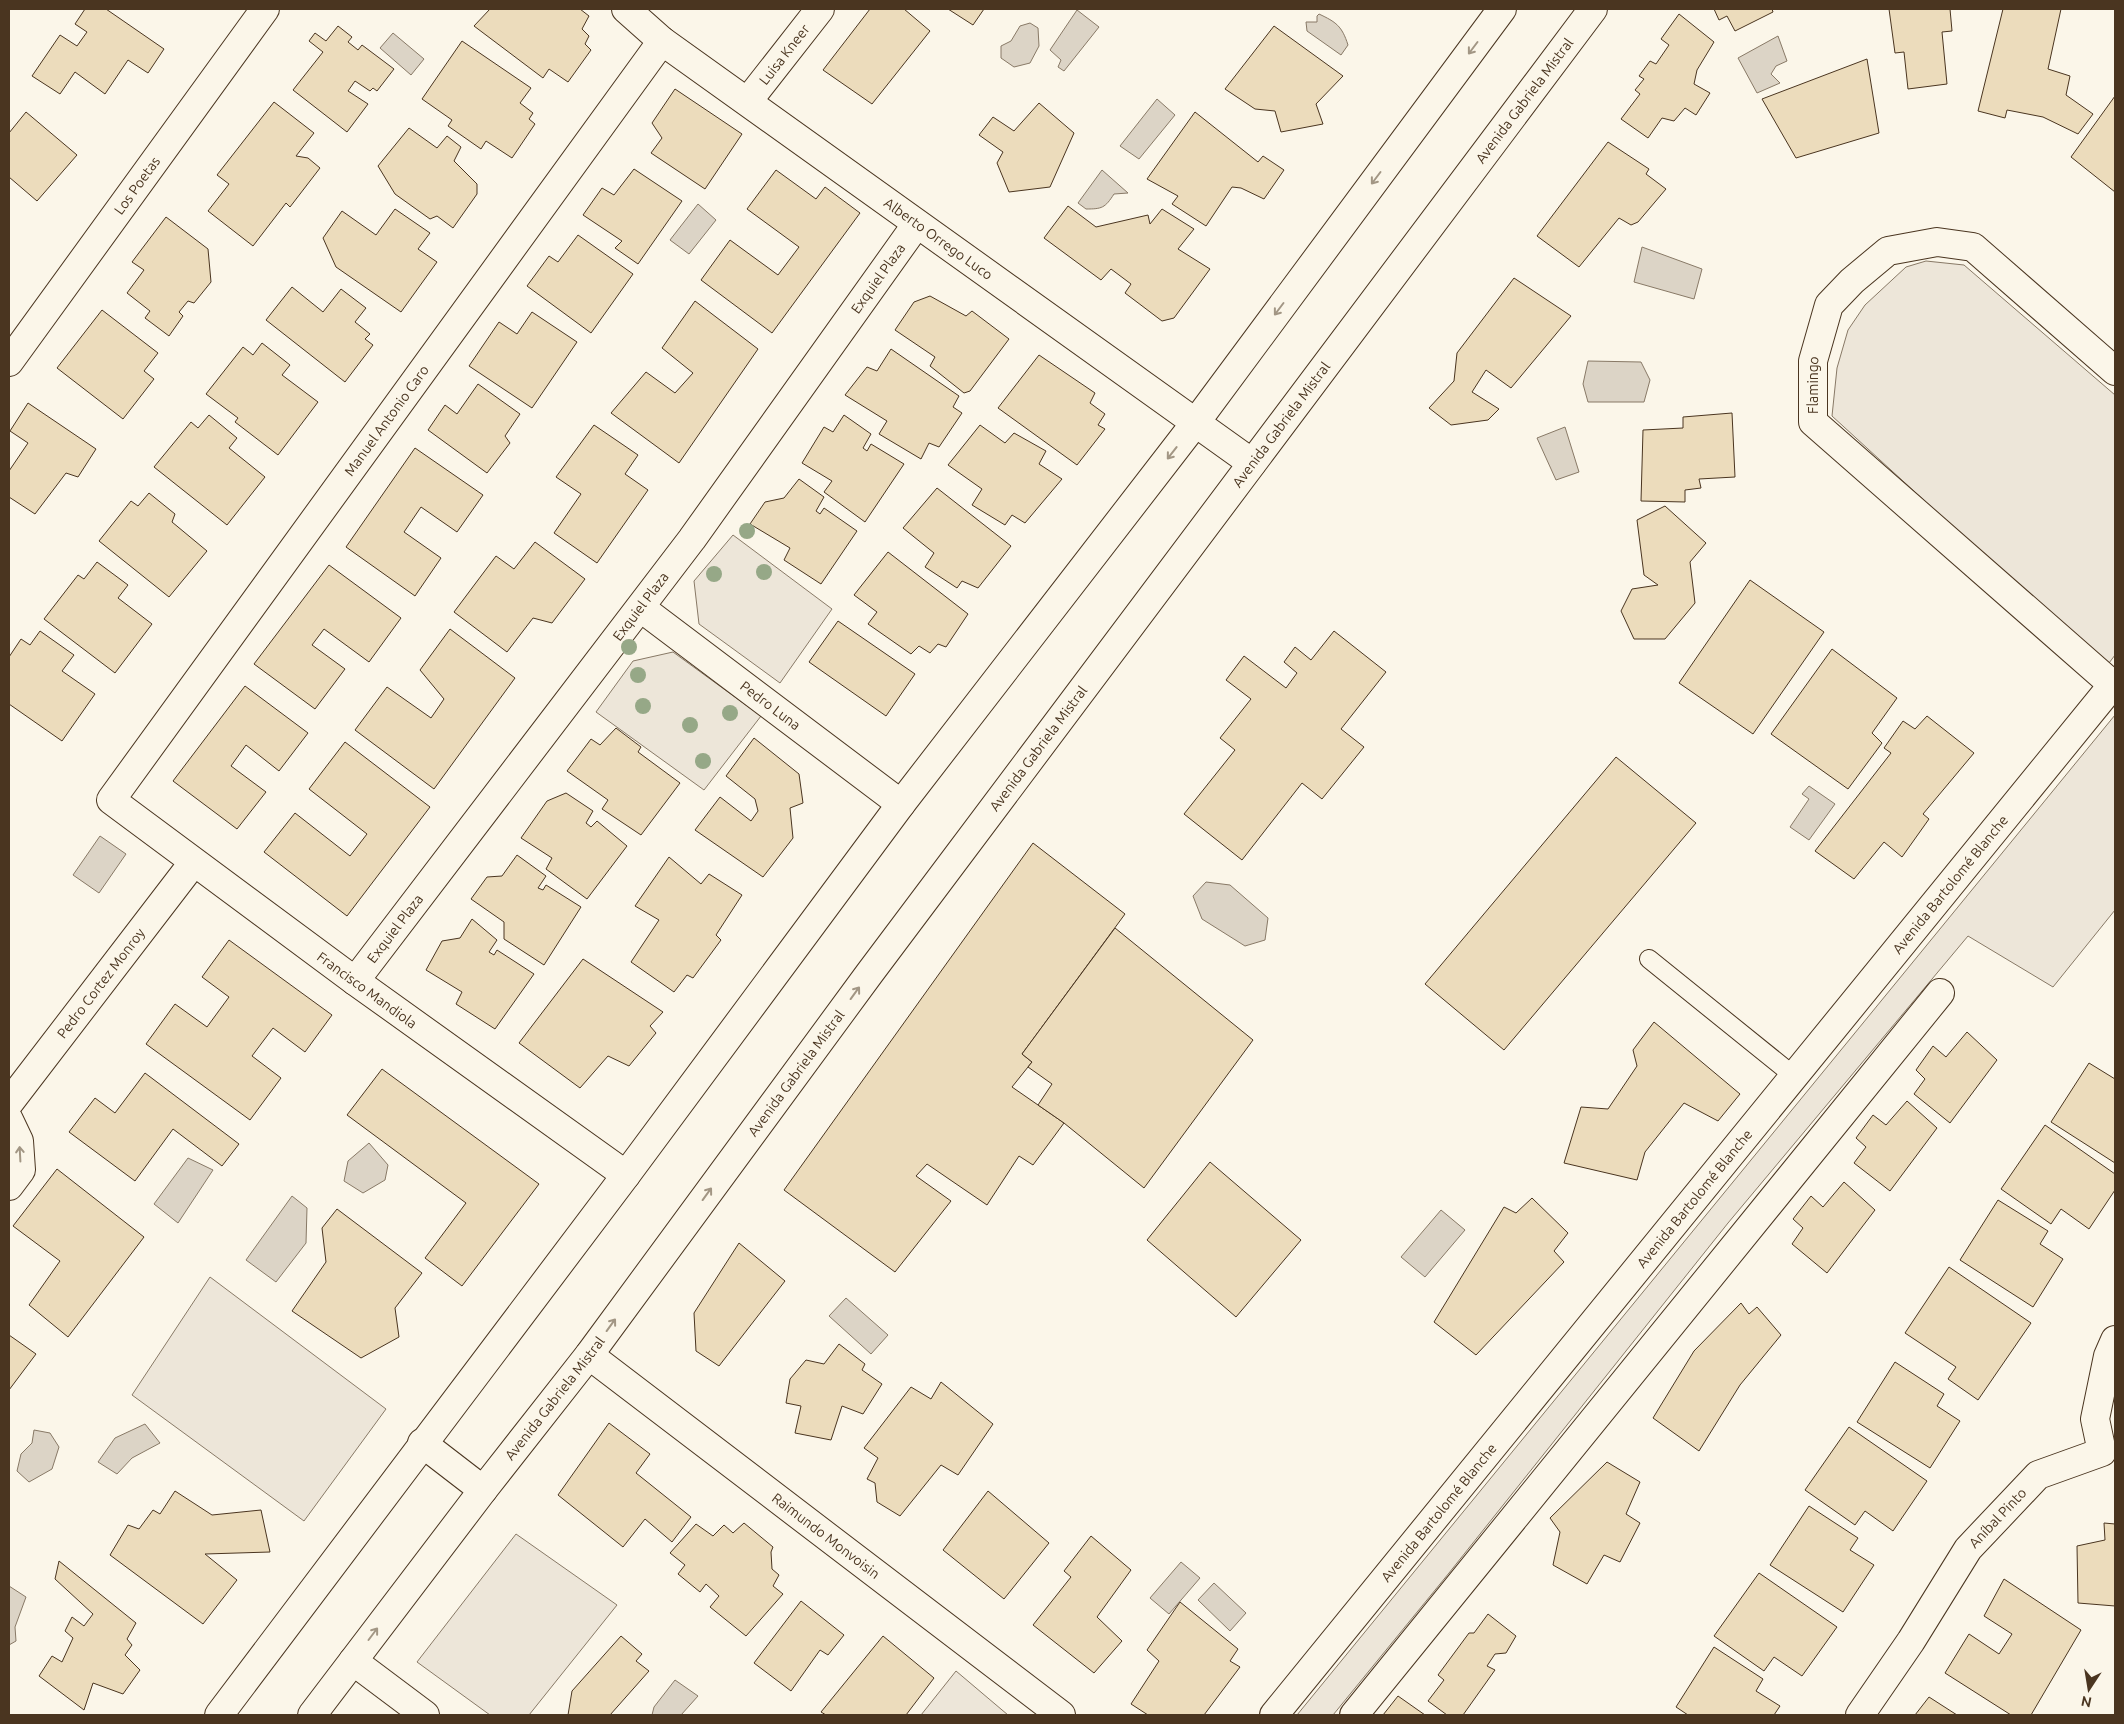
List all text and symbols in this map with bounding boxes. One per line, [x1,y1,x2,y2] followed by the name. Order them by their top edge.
[756,21,813,88] street label: Luisa Kneer
[1472,35,1577,166] street label: Avenida Gabriela Mistral
[1468,41,1478,55] one-way arrow
[111,153,163,218] street label: Los Poetas
[1371,171,1381,185] one-way arrow
[881,195,996,283] street label: Alberto Orrego Luco
[848,240,908,316] street label: Exquiel Plaza
[1274,302,1284,316] one-way arrow
[1804,354,1822,414] street label: Flamingo
[1229,359,1333,490] street label: Avenida Gabriela Mistral
[341,362,432,479] street label: Manuel Antonio Caro
[1166,446,1177,459] one-way arrow
[609,569,672,644] street label: Exquiel Plaza
[737,678,804,733] street label: Pedro Luna
[986,683,1090,814] street label: Avenida Gabriela Mistral
[1889,812,2011,957] street label: Avenida Bartolomé Blanche
[364,891,426,966] street label: Exquiel Plaza
[54,925,148,1041] street label: Pedro Cortez Monroy
[314,948,420,1032] street label: Francisco Mandiola
[850,987,861,1000] one-way arrow
[745,1007,848,1139] street label: Avenida Gabriela Mistral
[1633,1126,1755,1271] street label: Avenida Bartolomé Blanche
[15,1146,24,1162] one-way arrow
[702,1187,712,1201] one-way arrow
[606,1318,616,1332] one-way arrow
[502,1333,608,1463] street label: Avenida Gabriela Mistral
[1378,1440,1500,1585] street label: Avenida Bartolomé Blanche
[1965,1485,2030,1551] street label: Aníbal Pinto
[769,1490,883,1582] street label: Raimundo Monvoisin
[368,1627,378,1641] one-way arrow
[2064,1664,2114,1714] north arrow
[2080,1693,2093,1711] text: N

